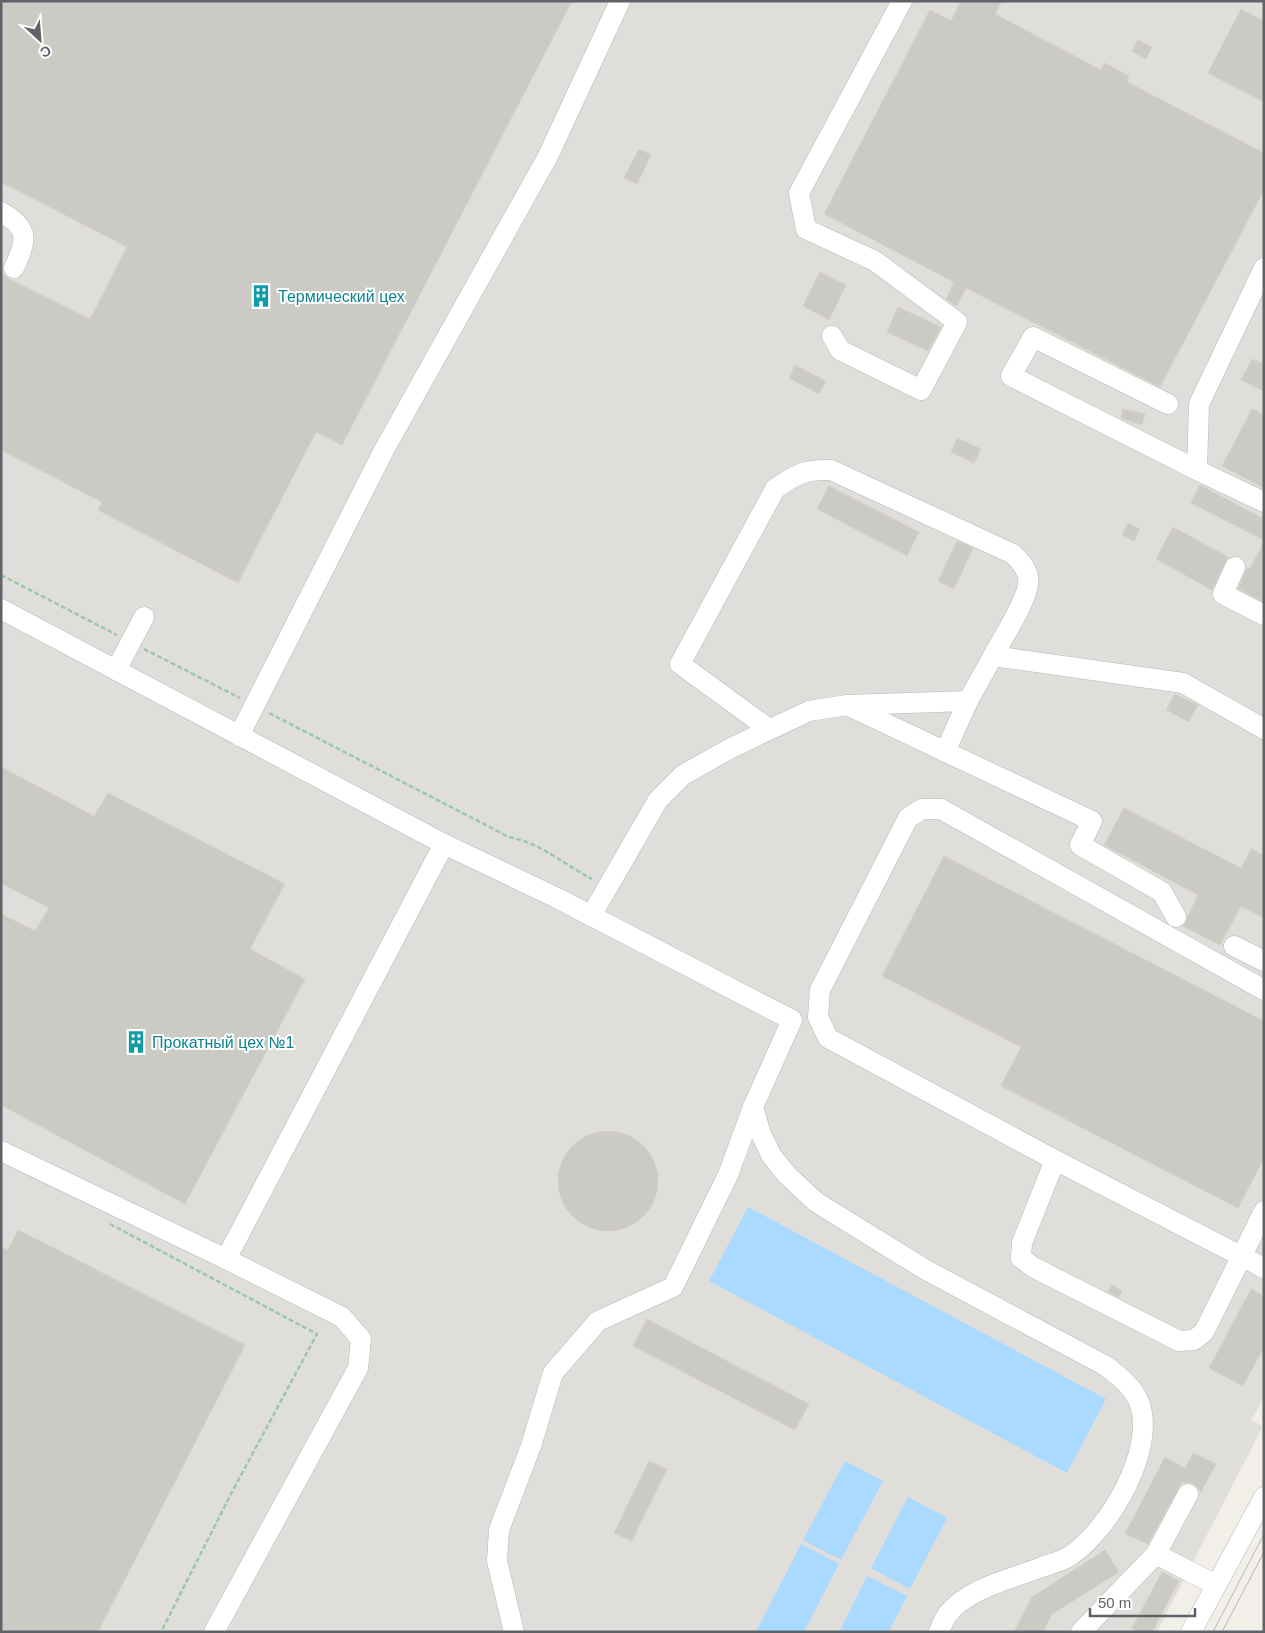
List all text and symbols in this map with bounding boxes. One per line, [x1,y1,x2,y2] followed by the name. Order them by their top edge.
[15,15,65,65] north arrow
[38,42,54,61] text: С
[248,283,274,309] building icon: Термический цех
[278,288,405,305] place label: Термический цех
[123,1029,149,1055] building icon: Прокатный цех №1
[152,1034,294,1051] place label: Прокатный цех №1
[1090,1586,1195,1618] scale bar
[1098,1594,1131,1611] text: 50 m

